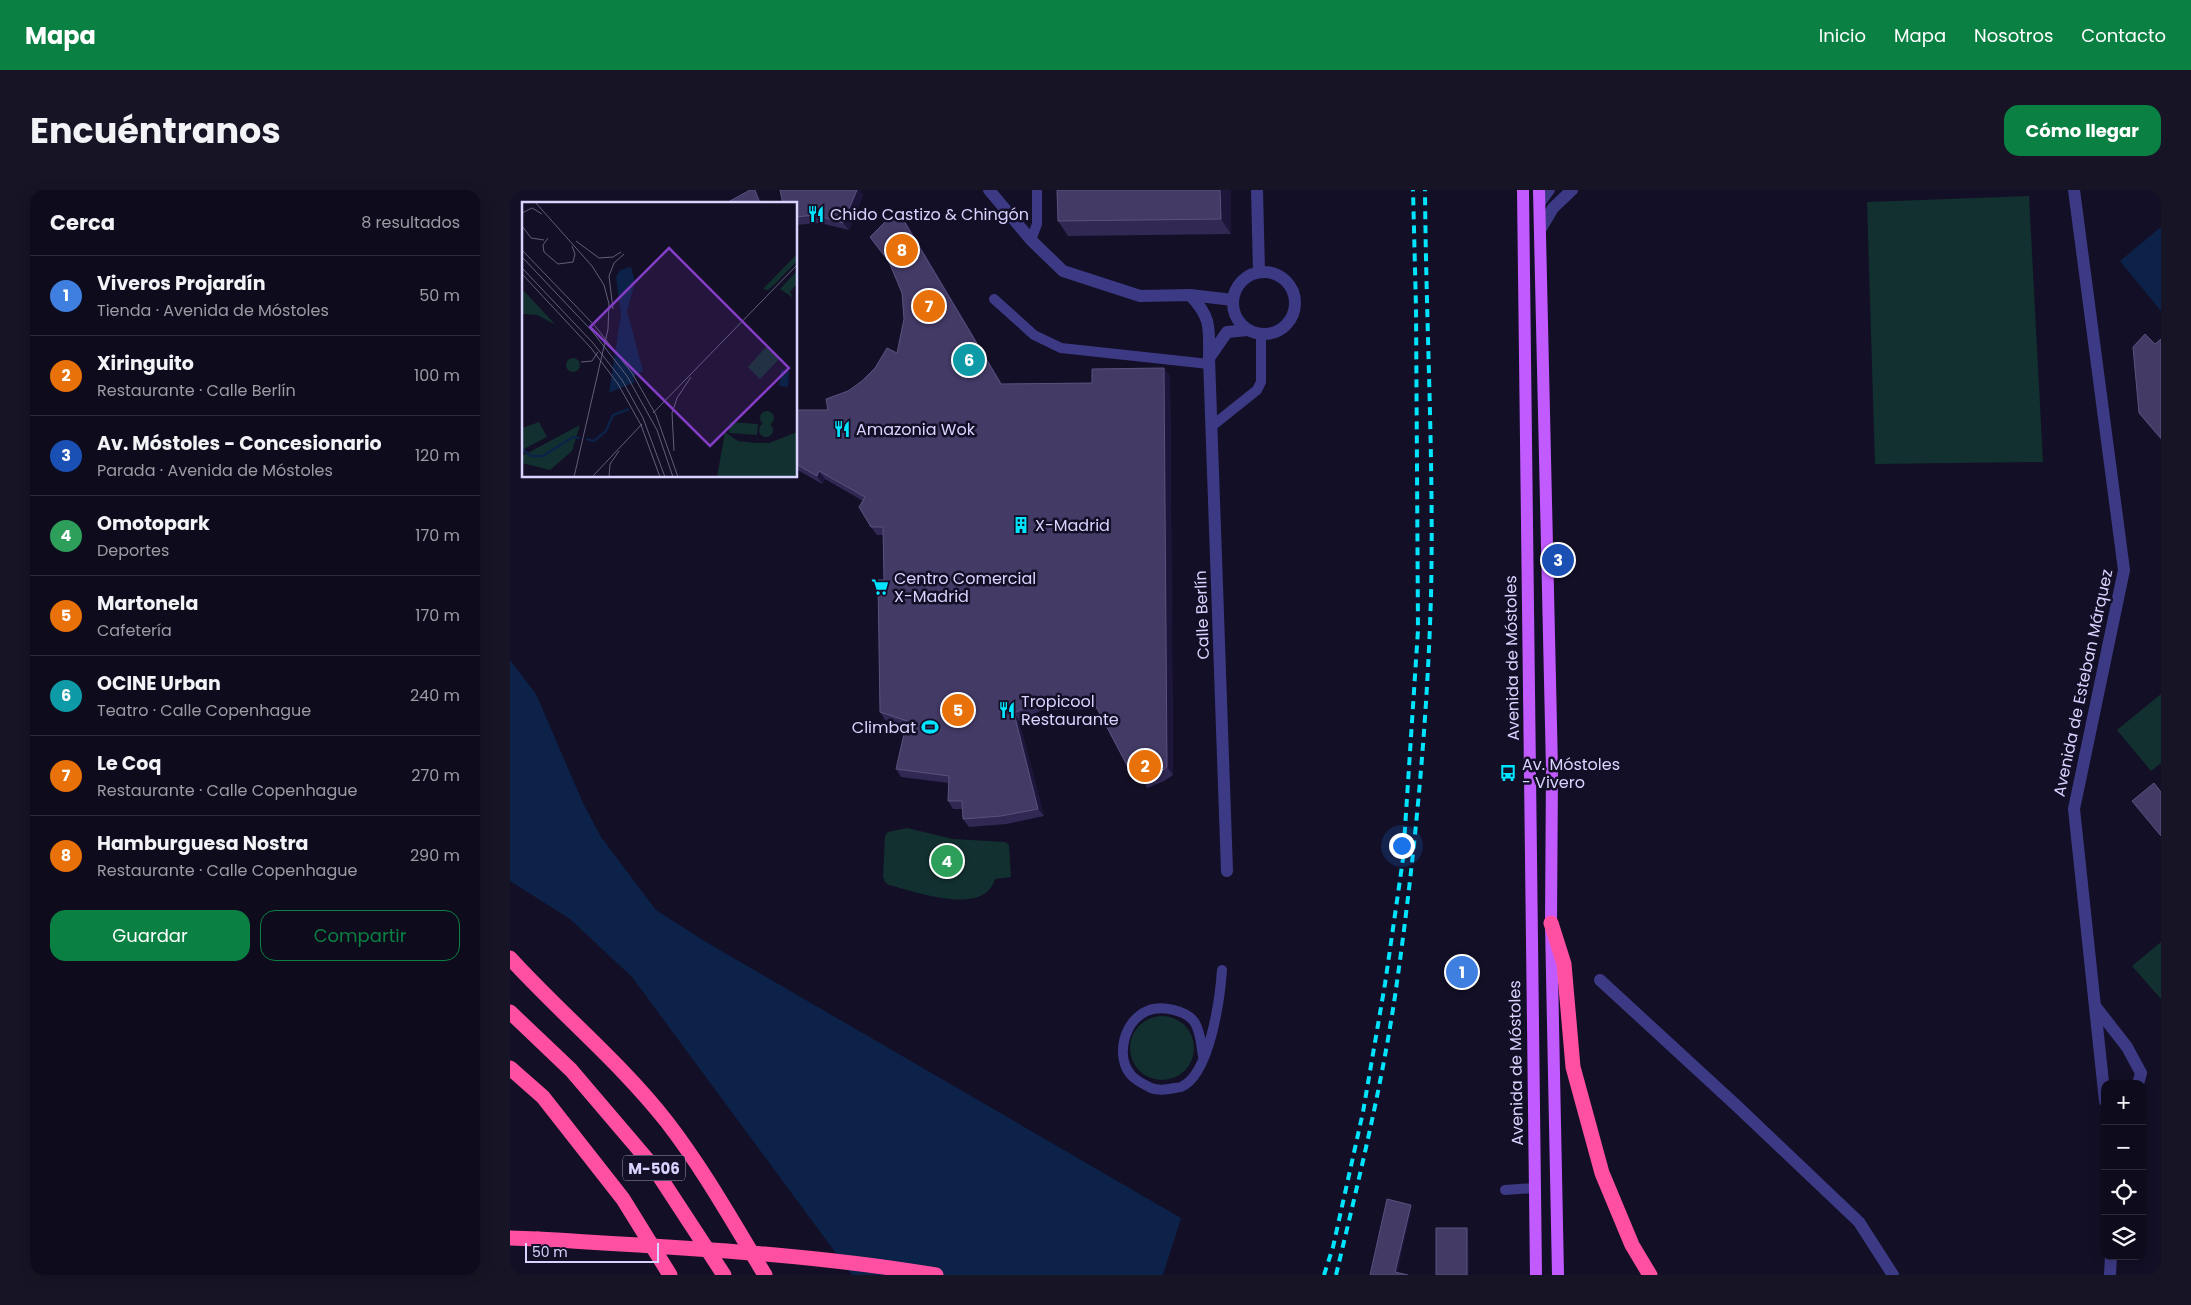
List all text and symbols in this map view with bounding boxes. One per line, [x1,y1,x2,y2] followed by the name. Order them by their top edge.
[25,19,96,52] text: Mapa
[1819,23,1866,48] text: Inicio
[1894,23,1946,48] text: Mapa
[1974,23,2053,48] text: Nosotros
[2081,23,2166,48] text: Contacto
[2004,105,2161,156] button: Cómo llegar
[30,106,281,155] text: Encuéntranos
[522,202,798,478] inset map
[830,203,1029,226] place label: Chido Castizo & Chingón
[806,204,826,224] restaurant icon: Chido Castizo & Chingón
[50,208,115,237] text: Cerca
[361,211,460,234] text: 8 resultados
[886,231,918,269] pin: 8
[97,270,265,297] text: Viveros Projardín
[63,284,69,307] text: 1
[419,284,460,307] text: 50 m
[913,287,945,325] pin: 7
[97,299,329,322] text: Tienda · Avenida de Móstoles
[953,341,985,379] pin: 6
[97,350,194,377] text: Xiringuito
[61,364,71,387] text: 2
[414,364,460,387] text: 100 m
[97,379,296,402] text: Restaurante · Calle Berlín
[856,418,976,441] place label: Amazonia Wok
[832,419,852,439] restaurant icon: Amazonia Wok
[97,430,382,457] text: Av. Móstoles - Concesionario
[61,444,71,467] text: 3
[415,444,460,467] text: 120 m
[97,459,333,482] text: Parada · Avenida de Móstoles
[97,510,210,537] text: Omotopark
[1035,514,1110,537] place label: X-Madrid
[1011,515,1031,535] building icon: X-Madrid
[61,524,71,547] text: 4
[415,524,460,547] text: 170 m
[97,539,169,562] text: Deportes
[1542,541,1574,579] pin: 3
[894,567,1036,608] place label: Centro Comercial X-Madrid
[2048,567,2118,799] street label: Avenida de Esteban Márquez
[1189,570,1215,660] street label: Calle Berlín
[1499,575,1525,741] street label: Avenida de Móstoles
[870,577,890,597] supermarket icon: Centro Comercial X-Madrid
[97,590,198,617] text: Martonela
[61,604,71,627] text: 5
[415,604,460,627] text: 170 m
[97,619,172,642] text: Cafetería
[97,670,221,697] text: OCINE Urban
[61,684,71,707] text: 6
[410,684,460,707] text: 240 m
[1021,690,1119,731] place label: Tropicool Restaurante
[942,691,974,729] pin: 5
[97,699,311,722] text: Teatro · Calle Copenhague
[997,700,1017,720] restaurant icon: Tropicool Restaurante
[852,716,916,739] place label: Climbat
[920,717,940,737] sports icon: Climbat
[1129,747,1161,785] pin: 2
[97,750,161,777] text: Le Coq
[1522,753,1620,794] place label: Av. Móstoles - Vivero
[1498,763,1518,783] bus stop icon: Av. Móstoles - Vivero
[62,764,70,787] text: 7
[411,764,460,787] text: 270 m
[97,779,357,802] text: Restaurante · Calle Copenhague
[97,830,308,857] text: Hamburguesa Nostra
[1389,833,1415,859] your location
[931,842,963,880] pin: 4
[61,844,71,867] text: 8
[410,844,460,867] text: 290 m
[97,859,357,882] text: Restaurante · Calle Copenhague
[50,910,250,961] button: Guardar
[260,910,460,961] button: Compartir
[1446,953,1478,991] pin: 1
[1503,980,1529,1146] street label: Avenida de Móstoles
[2101,1080,2146,1260] map controls
[2101,1080,2146,1125] button: +
[2101,1125,2146,1170] button: −
[623,1156,685,1180] road number: M-506
[2101,1170,2146,1215] button: locate
[2101,1215,2146,1260] button: layers
[525,1240,659,1263] scale bar
[532,1242,568,1262] text: 50 m

